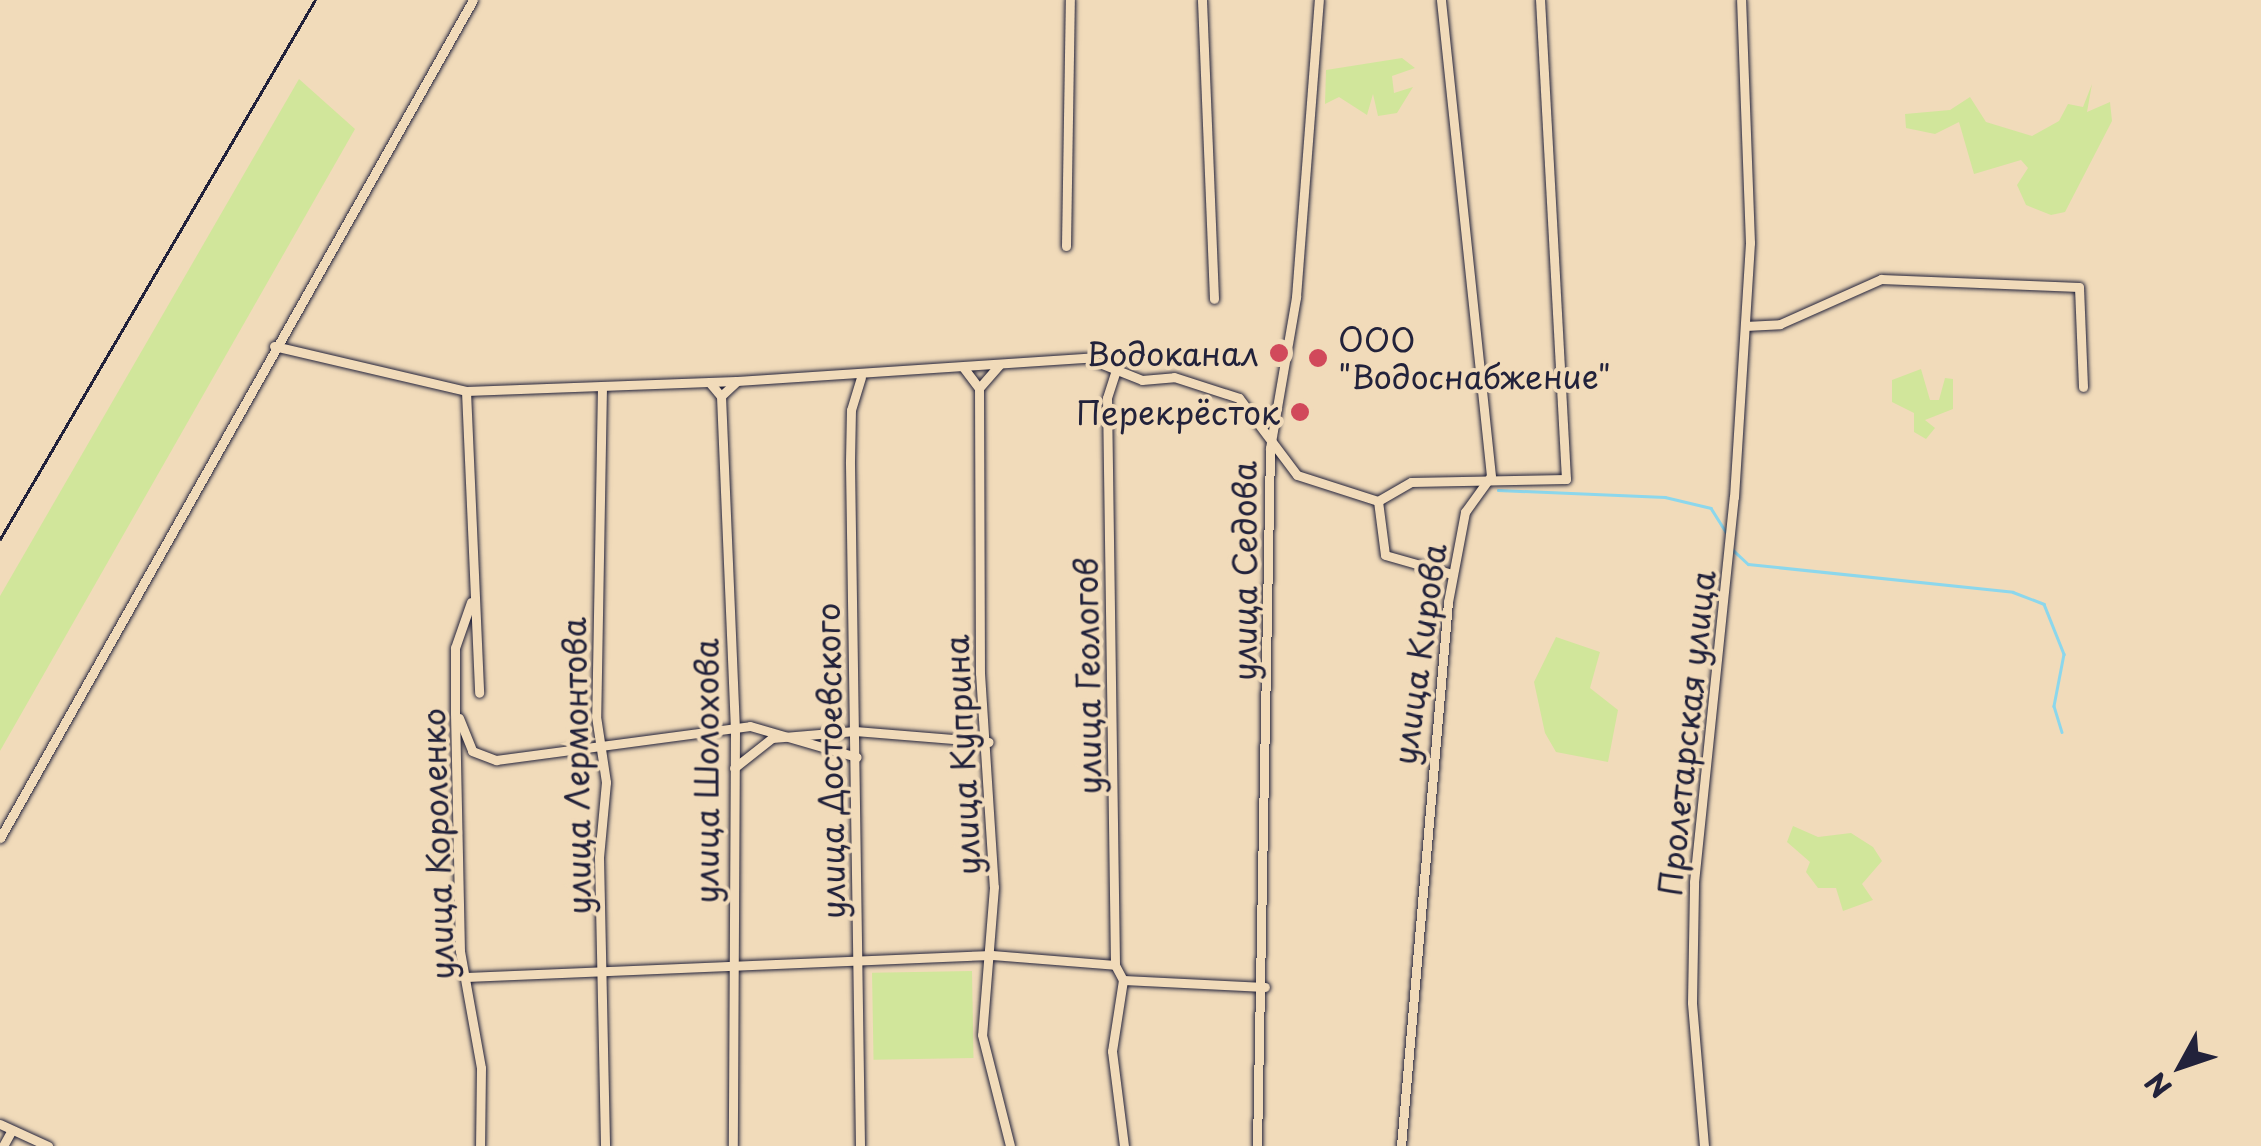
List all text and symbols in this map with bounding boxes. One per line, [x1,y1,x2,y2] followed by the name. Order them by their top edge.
[1338,321,1611,396] place label: ООО "Водоснабжение"
[1087,334,1259,372] place label: Водоканал
[1268,342,1290,364] marker: Водоканал
[1307,347,1329,369] marker: ООО "Водоснабжение"
[1076,393,1280,431] place label: Перекрёсток
[1289,401,1311,423] marker: Перекрёсток
[1225,460,1263,682] street label: улица Седова
[1384,541,1454,767] street label: улица Кирова
[1066,556,1108,796] street label: улица Геологов
[1650,568,1722,898] street label: Пролетарская улица
[808,602,852,920] street label: улица Достоевского
[554,616,598,916] street label: улица Лермонтова
[936,633,988,877] street label: улица Куприна
[687,638,725,904] street label: улица Шолохова
[413,707,461,981] street label: улица Короленко
[2131,1016,2231,1116] north arrow
[2134,1063,2181,1108] text: N

